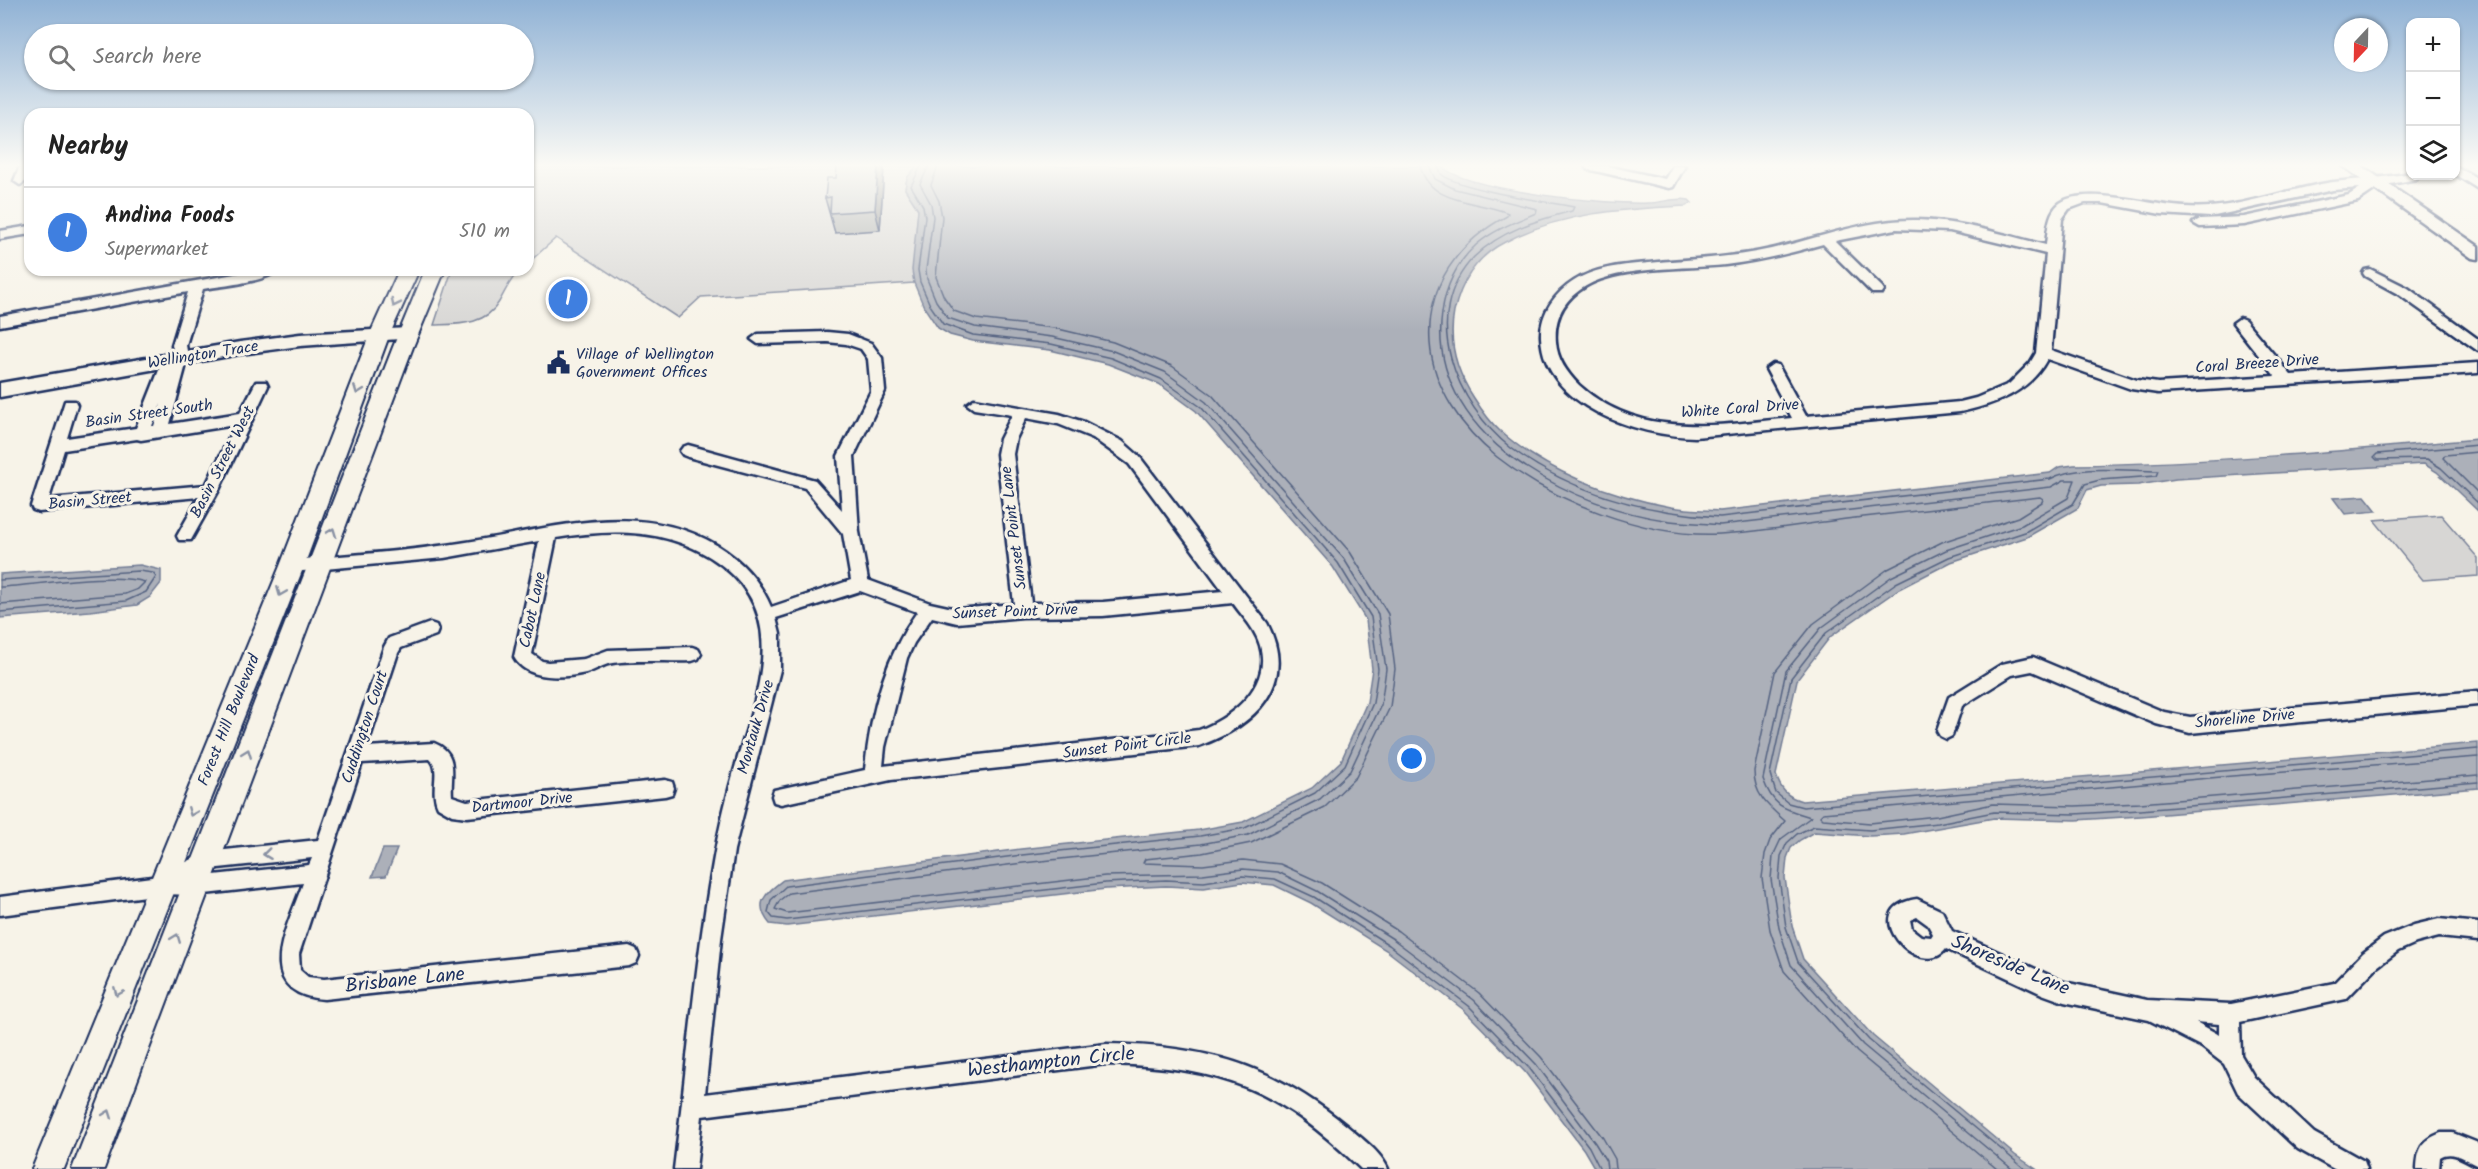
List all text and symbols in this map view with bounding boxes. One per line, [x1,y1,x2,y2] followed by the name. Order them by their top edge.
[2334,18,2388,72] north arrow
[2406,18,2460,180] map controls
[2406,18,2460,72] button: +
[24,24,534,90] search box
[93,40,201,75] text: Search here
[45,41,78,74] icon: search
[2406,72,2460,126] button: −
[48,126,128,168] text: Nearby
[2406,126,2460,180] button: layers
[105,199,235,234] text: Andina Foods
[64,216,71,248] text: 1
[459,216,510,248] text: 510 m
[105,234,208,266] text: Supermarket
[548,276,588,322] pin: 1
[390,297,402,308] one-way arrow
[146,334,260,376] street label: Wellington Trace
[576,342,714,385] place label: Village of Wellington Government Offices
[2194,347,2320,381] street label: Coral Breeze Drive
[545,350,571,376] public building icon: Village of Wellington Government Offices
[353,384,365,395] one-way arrow
[1680,392,1800,426] street label: White Coral Drive
[84,393,214,435] street label: Basin Street South
[184,401,262,522] street label: Basin Street West
[994,465,1034,591] street label: Sunset Point Lane
[47,485,134,517] street label: Basin Street
[325,527,337,538] one-way arrow
[513,570,553,650] street label: Cabot Lane
[276,586,288,597] one-way arrow
[952,597,1078,627] street label: Sunset Point Drive
[191,649,267,790] street label: Forest Hill Boulevard
[335,666,395,787] street label: Cuddington Court
[731,677,781,777] street label: Montauk Drive
[2194,702,2296,736] street label: Shoreline Drive
[1061,726,1193,766] street label: Sunset Point Circle
[1397,744,1426,773] your location
[240,748,252,759] one-way arrow
[470,785,574,821] street label: Dartmoor Drive
[187,805,199,816] one-way arrow
[262,847,272,860] one-way arrow
[1946,927,2074,1005] street label: Shoreside Lane
[169,933,181,944] one-way arrow
[344,959,466,1003] street label: Brisbane Lane
[113,986,125,997] one-way arrow
[966,1038,1136,1088] street label: Westhampton Circle
[101,1109,113,1120] one-way arrow

